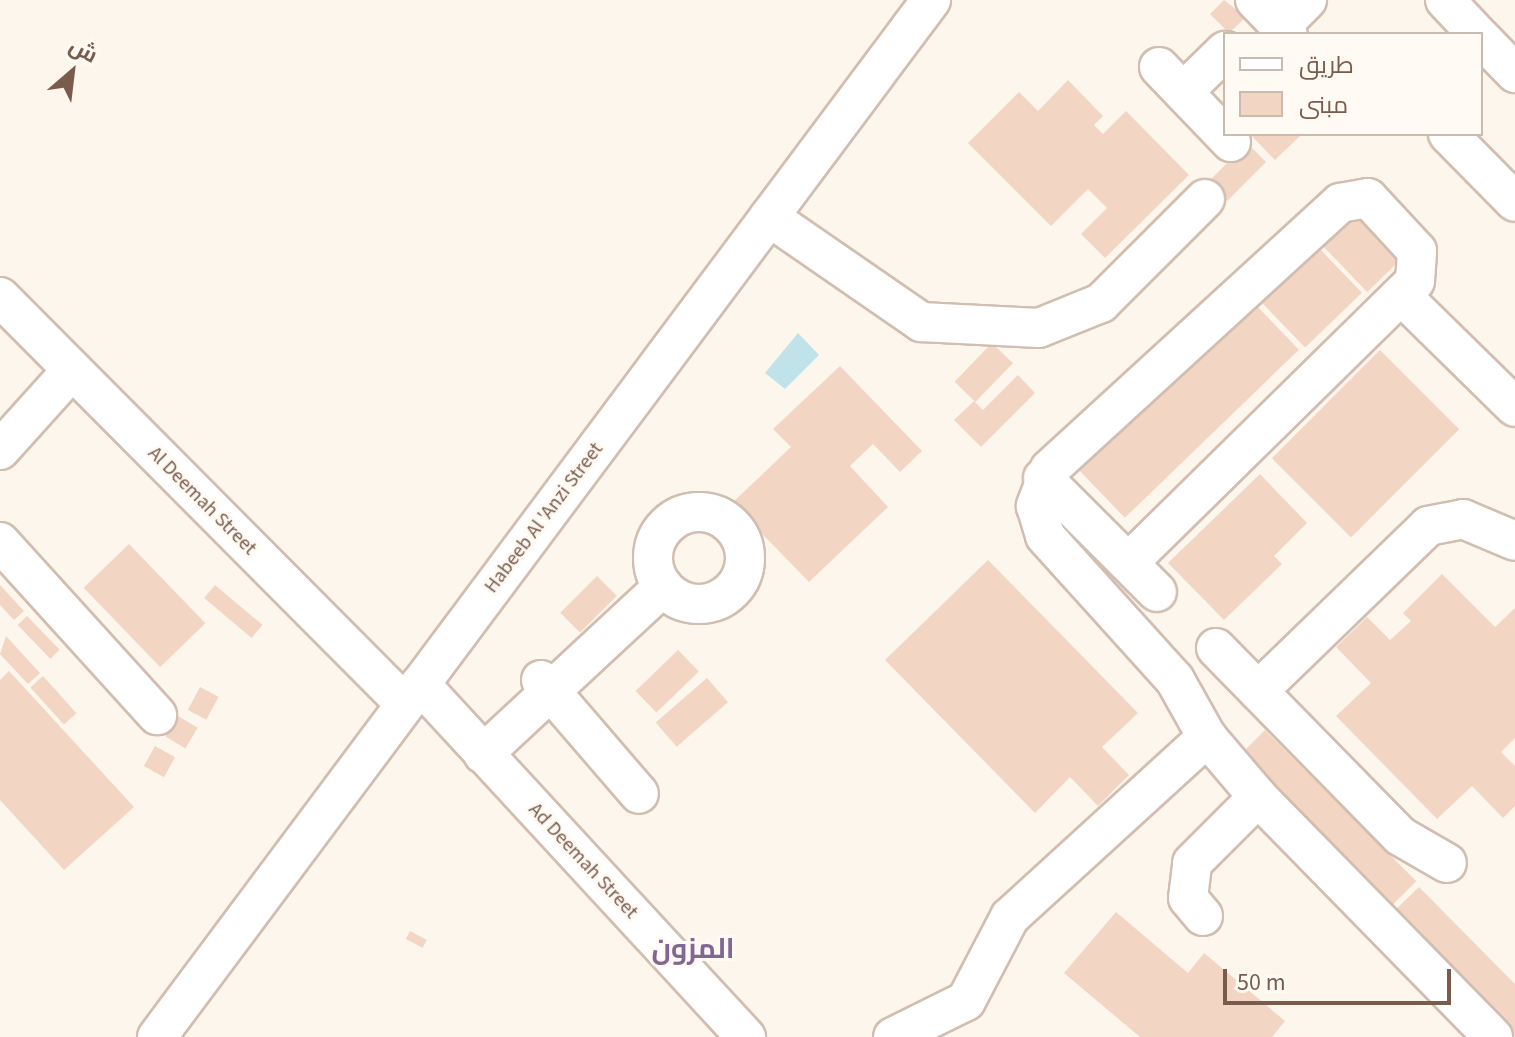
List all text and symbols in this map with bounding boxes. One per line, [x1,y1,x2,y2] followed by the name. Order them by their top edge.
[63,30,103,72] text: ش
[32,32,112,112] north arrow
[1223,32,1483,136] legend
[1299,48,1354,83] text: طريق
[1299,88,1348,123] text: مبنى
[480,438,608,598] street label: Habeeb Al 'Anzi Street
[143,442,261,560] street label: Al Deemah Street
[523,798,643,924] street label: Ad Deemah Street
[651,932,735,966] district label: المزون
[1227,953,1455,1003] scale bar
[1237,965,1286,1000] text: 50 m

